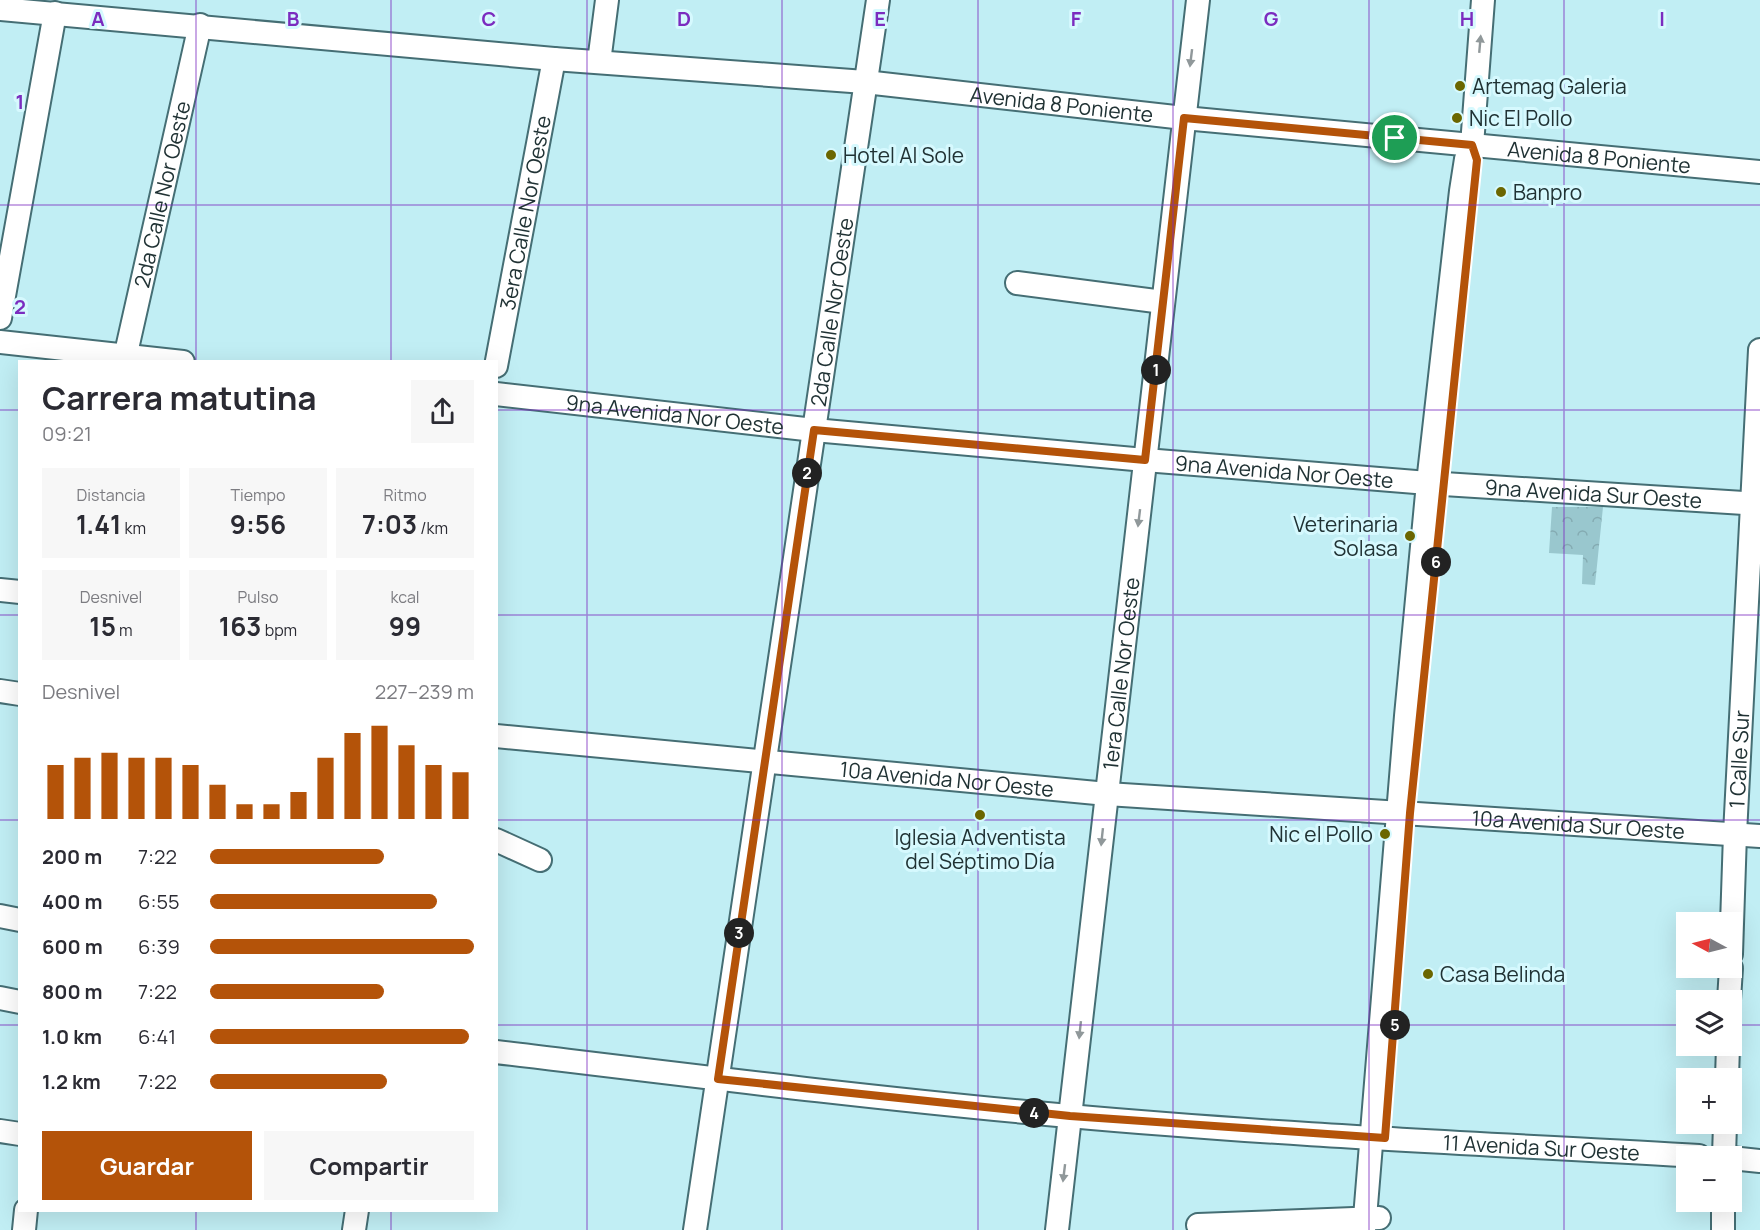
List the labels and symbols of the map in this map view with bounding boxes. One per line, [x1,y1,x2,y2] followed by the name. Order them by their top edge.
[91,5,105,32] text: A
[287,5,300,32] text: B
[482,5,496,32] text: C
[677,5,691,32] text: D
[874,5,886,32] text: E
[1071,5,1082,32] text: F
[1264,5,1279,32] text: G
[1460,5,1474,32] text: H
[1659,5,1665,32] text: I
[1475,35,1484,54] one-way arrow
[1187,49,1196,68] one-way arrow
[1472,72,1627,100] place label: Artemag Galeria
[1453,79,1467,93] marker: Artemag Galeria
[969,80,1155,128] street label: Avenida 8 Poniente
[16,88,24,115] text: 1
[127,98,196,290] street label: 2da Calle Nor Oeste
[1469,104,1572,132] place label: Nic El Pollo
[1450,111,1464,125] marker: Nic El Pollo
[1369,112,1420,163] pin
[493,113,557,312] street label: 3era Calle Nor Oeste
[1506,134,1692,179] street label: Avenida 8 Poniente
[843,141,964,169] place label: Hotel Al Sole
[824,148,838,162] marker: Hotel Al Sole
[1513,178,1582,206] place label: Banpro
[1494,185,1508,199] marker: Banpro
[804,216,859,408] street label: 2da Calle Nor Oeste
[14,293,26,320] text: 2
[1141,355,1171,385] pin: 1
[564,388,785,440] street label: 9na Avenida Nor Oeste
[1174,448,1395,494] street label: 9na Avenida Nor Oeste
[792,458,822,488] pin: 2
[1484,473,1703,514] street label: 9na Avenida Sur Oeste
[1134,508,1144,527] one-way arrow
[1293,510,1398,562] place label: Veterinaria Solasa
[1403,529,1417,543] marker: Veterinaria Solasa
[1421,547,1451,577] pin: 6
[1096,576,1146,772] street label: 1era Calle Nor Oeste
[1722,709,1755,809] street label: 1 Calle Sur
[839,755,1055,803] street label: 10a Avenida Nor Oeste
[1471,803,1686,845] street label: 10a Avenida Sur Oeste
[973,808,987,822] marker: Iglesia Adventista del Séptimo Día
[1269,820,1373,848] place label: Nic el Pollo
[894,823,1066,875] place label: Iglesia Adventista del Séptimo Día
[1097,827,1107,846] one-way arrow
[1378,827,1392,841] marker: Nic el Pollo
[1676,912,1742,978] north arrow
[724,918,754,948] pin: 3
[1440,960,1565,988] place label: Casa Belinda
[1421,967,1435,981] marker: Casa Belinda
[1380,1010,1410,1040] pin: 5
[1075,1021,1085,1040] one-way arrow
[1019,1098,1049,1128] pin: 4
[1442,1128,1640,1167] street label: 11 Avenida Sur Oeste
[1059,1164,1069,1183] one-way arrow

